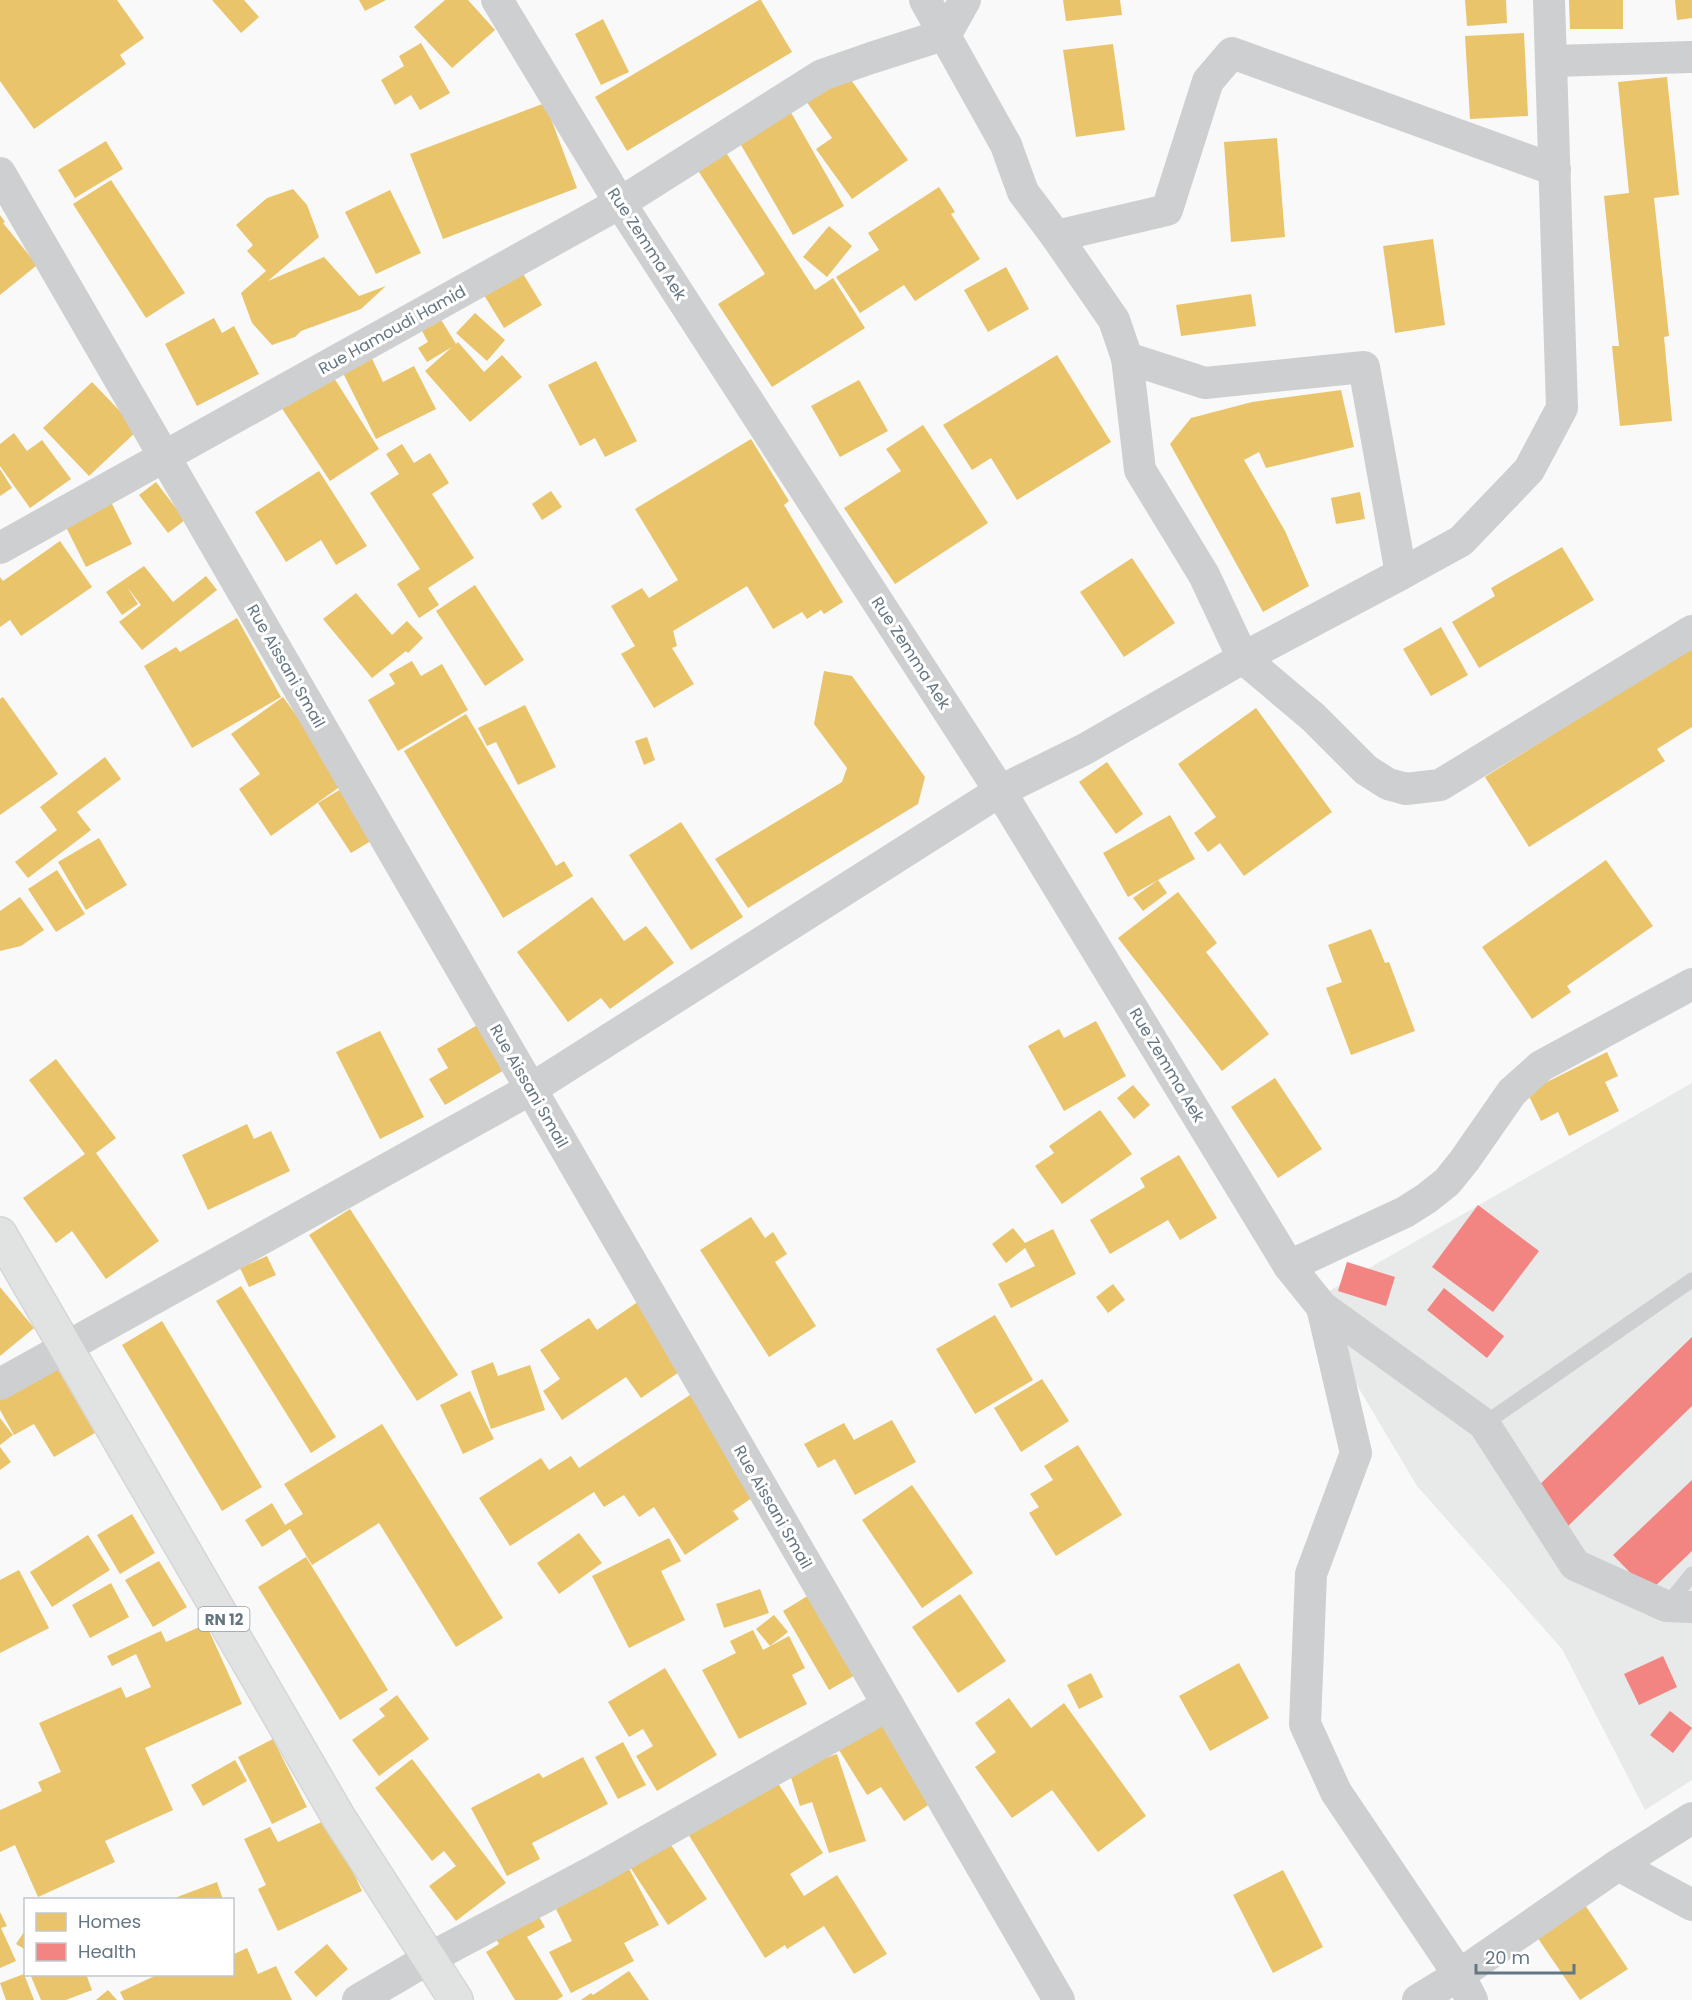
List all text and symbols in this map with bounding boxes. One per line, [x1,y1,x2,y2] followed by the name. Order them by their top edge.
[602,183,692,305] street label: Rue Zemma Aek
[314,280,470,380] street label: Rue Hamoudi Hamid
[866,592,956,714] street label: Rue Zemma Aek
[241,600,331,732] street label: Rue Aissani Smail
[1124,1003,1211,1127] street label: Rue Zemma Aek
[484,1020,574,1152] street label: Rue Aissani Smail
[728,1441,818,1573] street label: Rue Aissani Smail
[198,1607,250,1631] road number: RN 12
[24,1898,234,1976] legend
[78,1909,141,1934] text: Homes
[1476,1937,1574,1975] scale bar
[78,1939,136,1964] text: Health
[1485,1945,1530,1970] text: 20 m

